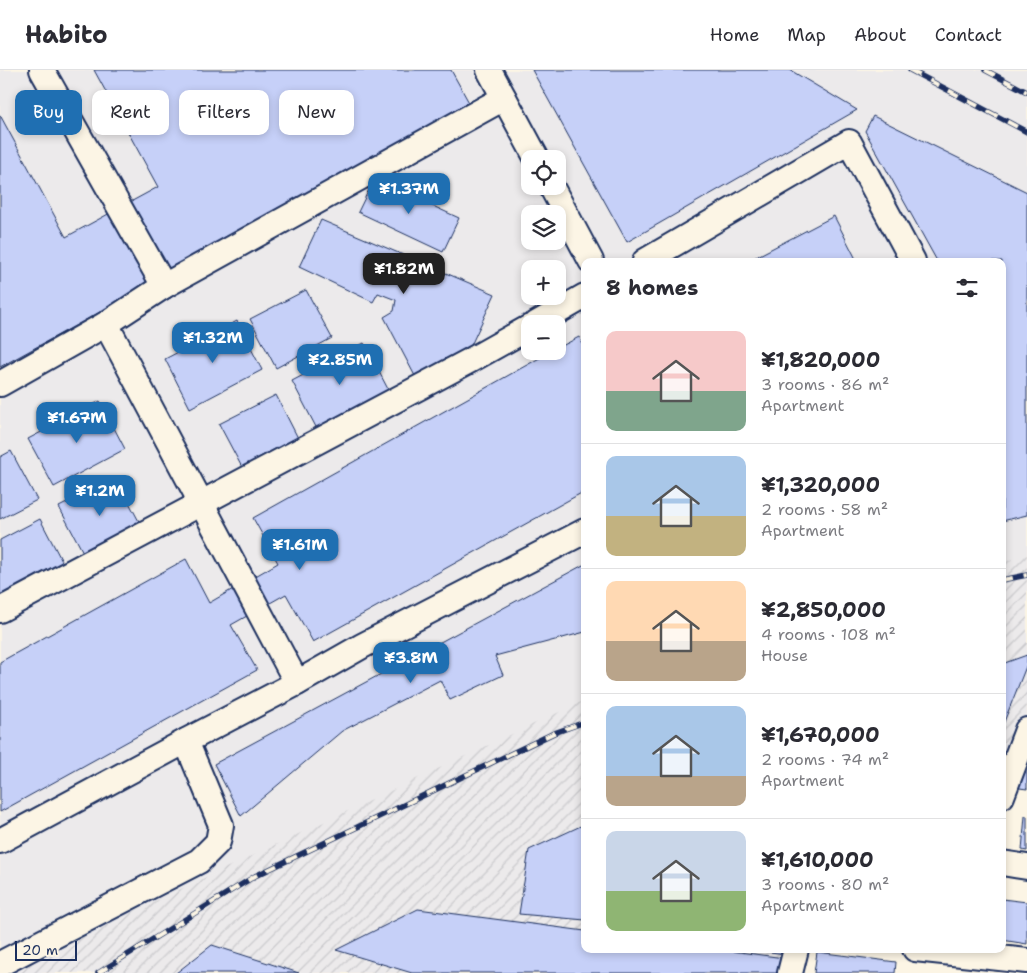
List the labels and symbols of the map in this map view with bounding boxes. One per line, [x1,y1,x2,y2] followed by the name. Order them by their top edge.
[368,172,450,215] pin: ¥1.37M
[363,252,445,295] pin: ¥1.82M
[172,322,254,364] pin: ¥1.32M
[299,344,381,386] pin: ¥2.85M
[36,402,118,444] pin: ¥1.67M
[65,474,135,517] pin: ¥1.2M
[259,528,341,571] pin: ¥1.61M
[376,642,446,684] pin: ¥3.8M
[15,938,78,961] scale bar

